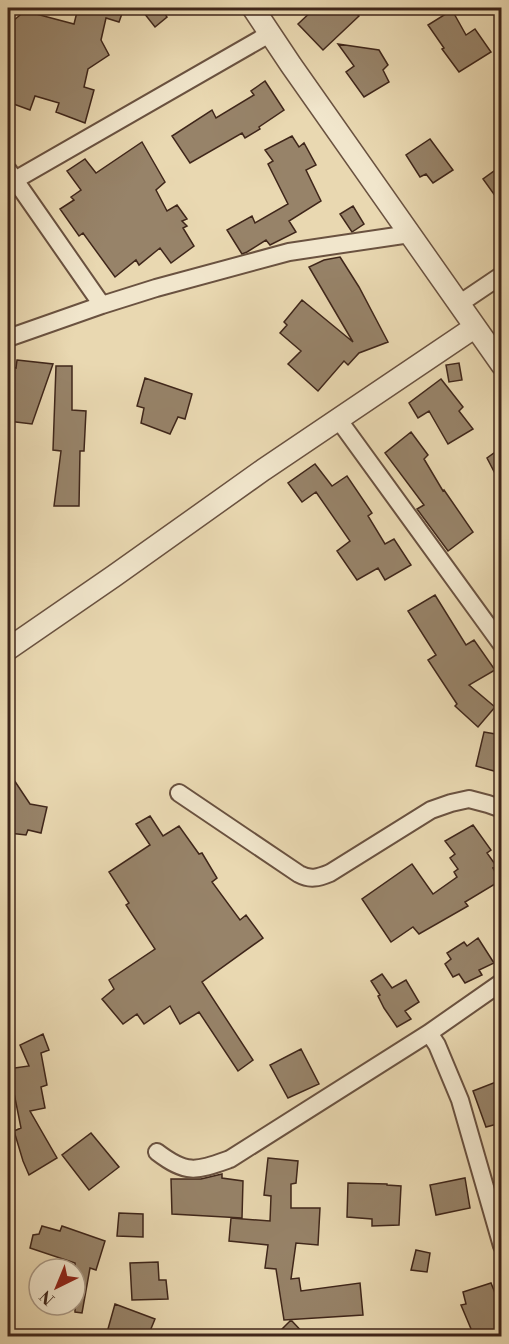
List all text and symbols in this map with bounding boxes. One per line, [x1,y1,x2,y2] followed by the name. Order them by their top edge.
[27,1257,87,1317] north arrow
[36,1285,59,1309] text: N

